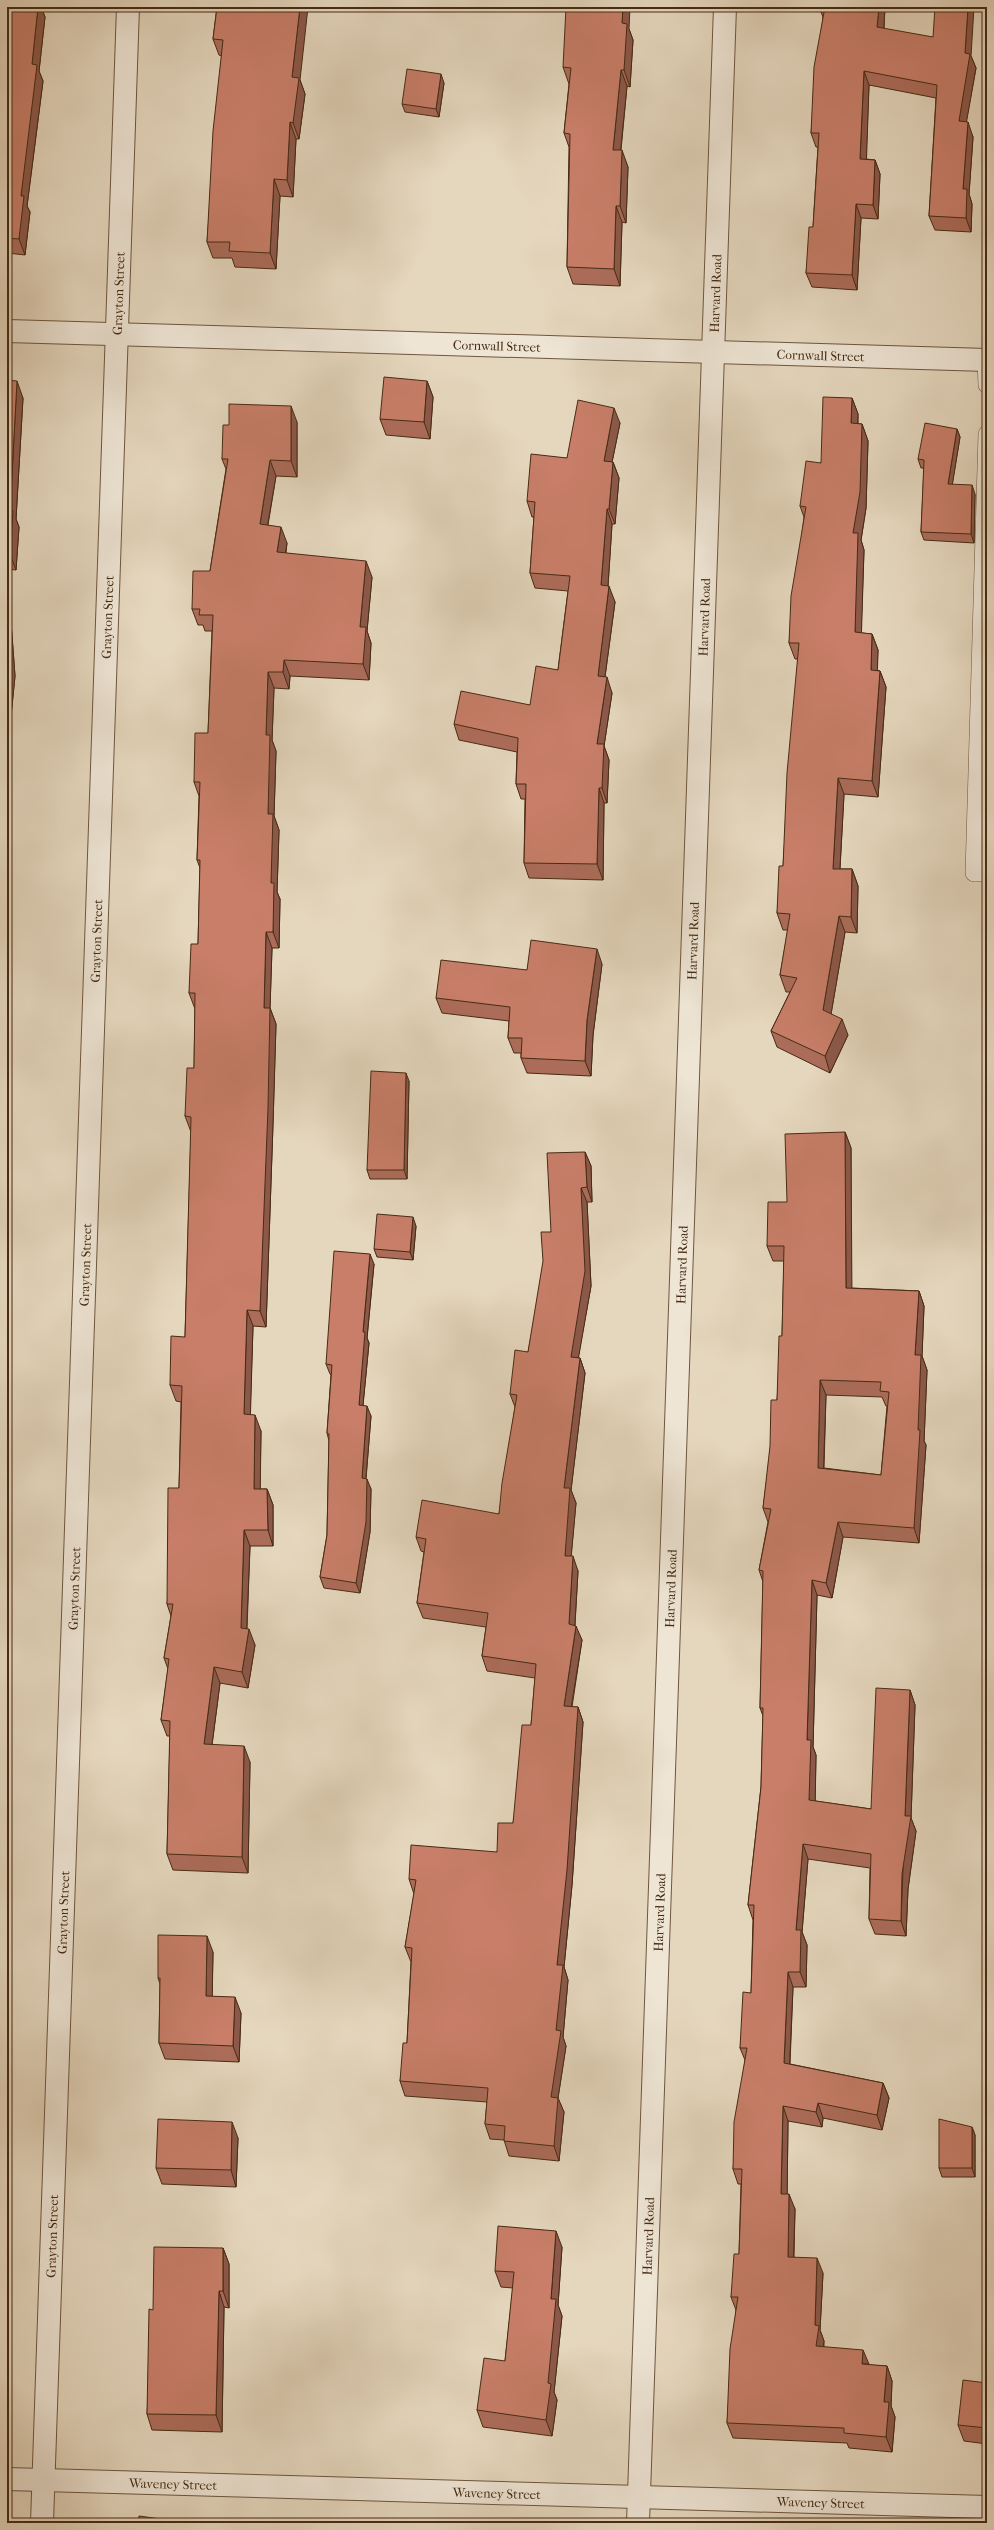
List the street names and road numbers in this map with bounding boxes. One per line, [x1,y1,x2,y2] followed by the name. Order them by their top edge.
[110,251,128,335] street label: Grayton Street
[707,253,724,333] street label: Harvard Road
[453,337,541,355] street label: Cornwall Street
[776,347,865,364] street label: Cornwall Street
[99,575,117,659] street label: Grayton Street
[696,577,713,657] street label: Harvard Road
[88,899,106,983] street label: Grayton Street
[684,901,702,980] street label: Harvard Road
[77,1222,94,1307] street label: Grayton Street
[673,1224,691,1304] street label: Harvard Road
[66,1546,83,1630] street label: Grayton Street
[662,1548,680,1628] street label: Harvard Road
[54,1870,72,1954] street label: Grayton Street
[651,1872,668,1952] street label: Harvard Road
[43,2194,61,2278] street label: Grayton Street
[640,2196,657,2276] street label: Harvard Road
[128,2475,218,2493] street label: Waveney Street
[452,2485,541,2502] street label: Waveney Street
[775,2494,865,2512] street label: Waveney Street

